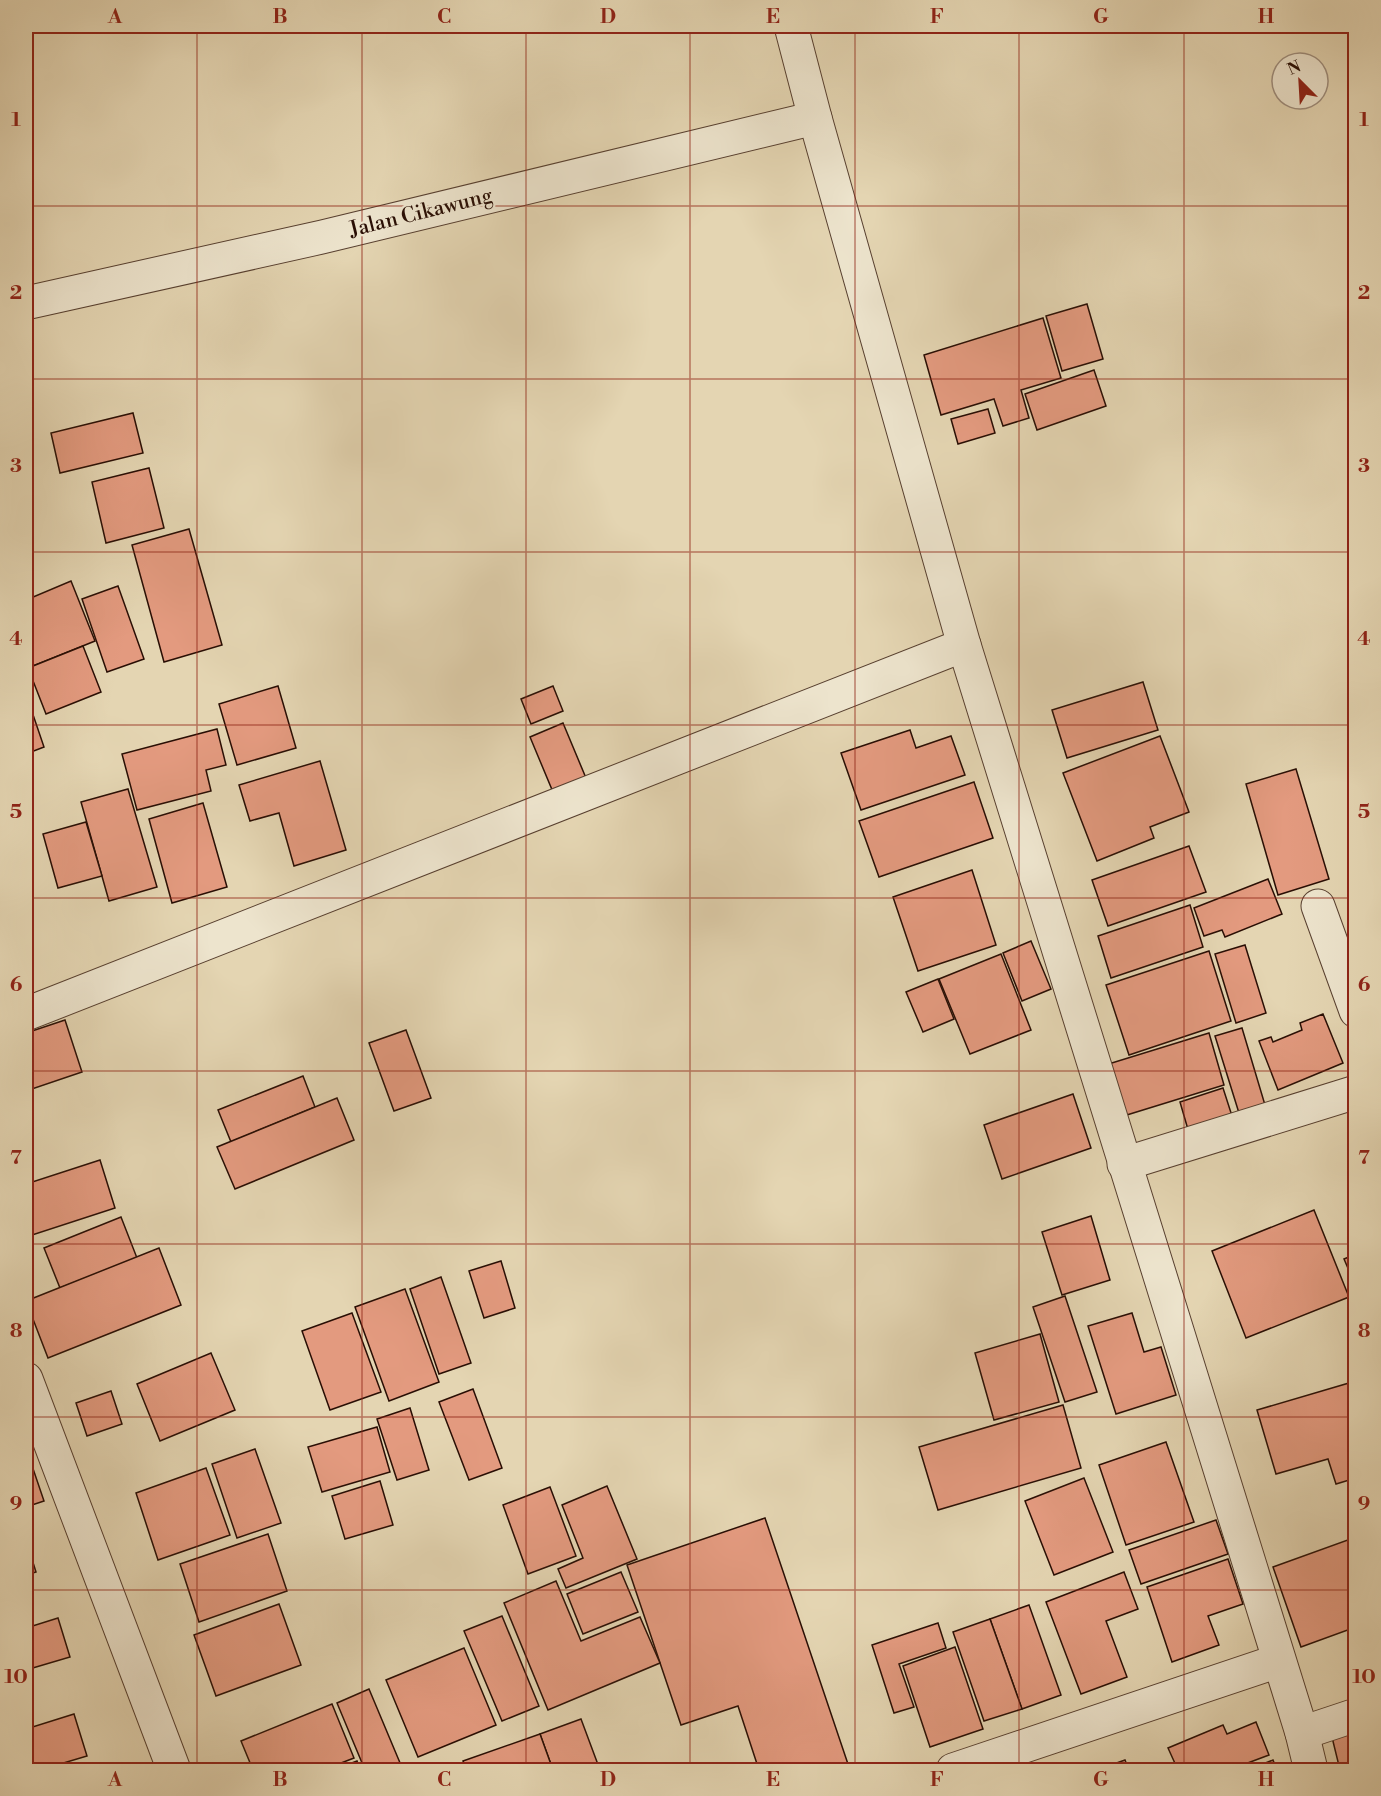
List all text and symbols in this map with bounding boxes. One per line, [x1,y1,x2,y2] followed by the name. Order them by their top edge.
[107,5,123,30] text: A
[272,5,288,30] text: B
[437,5,451,30] text: C
[600,5,616,30] text: D
[766,5,780,30] text: E
[930,5,944,30] text: F
[1093,5,1109,30] text: G
[1258,5,1275,30] text: H
[1270,51,1330,111] north arrow
[1284,56,1304,80] text: N
[11,108,21,133] text: 1
[1359,108,1369,133] text: 1
[346,183,495,244] street label: Jalan Cikawung
[10,281,22,306] text: 2
[1358,281,1370,306] text: 2
[10,454,22,479] text: 3
[1358,454,1370,479] text: 3
[9,627,23,652] text: 4
[1357,627,1371,652] text: 4
[10,800,22,825] text: 5
[1358,800,1370,825] text: 5
[10,973,23,998] text: 6
[1358,973,1371,998] text: 6
[10,1146,22,1171] text: 7
[1358,1146,1370,1171] text: 7
[10,1319,23,1344] text: 8
[1358,1319,1371,1344] text: 8
[10,1492,22,1517] text: 9
[1358,1492,1370,1517] text: 9
[4,1665,28,1690] text: 10
[1352,1665,1376,1690] text: 10
[107,1768,123,1793] text: A
[272,1768,288,1793] text: B
[437,1768,451,1793] text: C
[600,1768,616,1793] text: D
[766,1768,780,1793] text: E
[930,1768,944,1793] text: F
[1093,1768,1109,1793] text: G
[1258,1768,1275,1793] text: H

